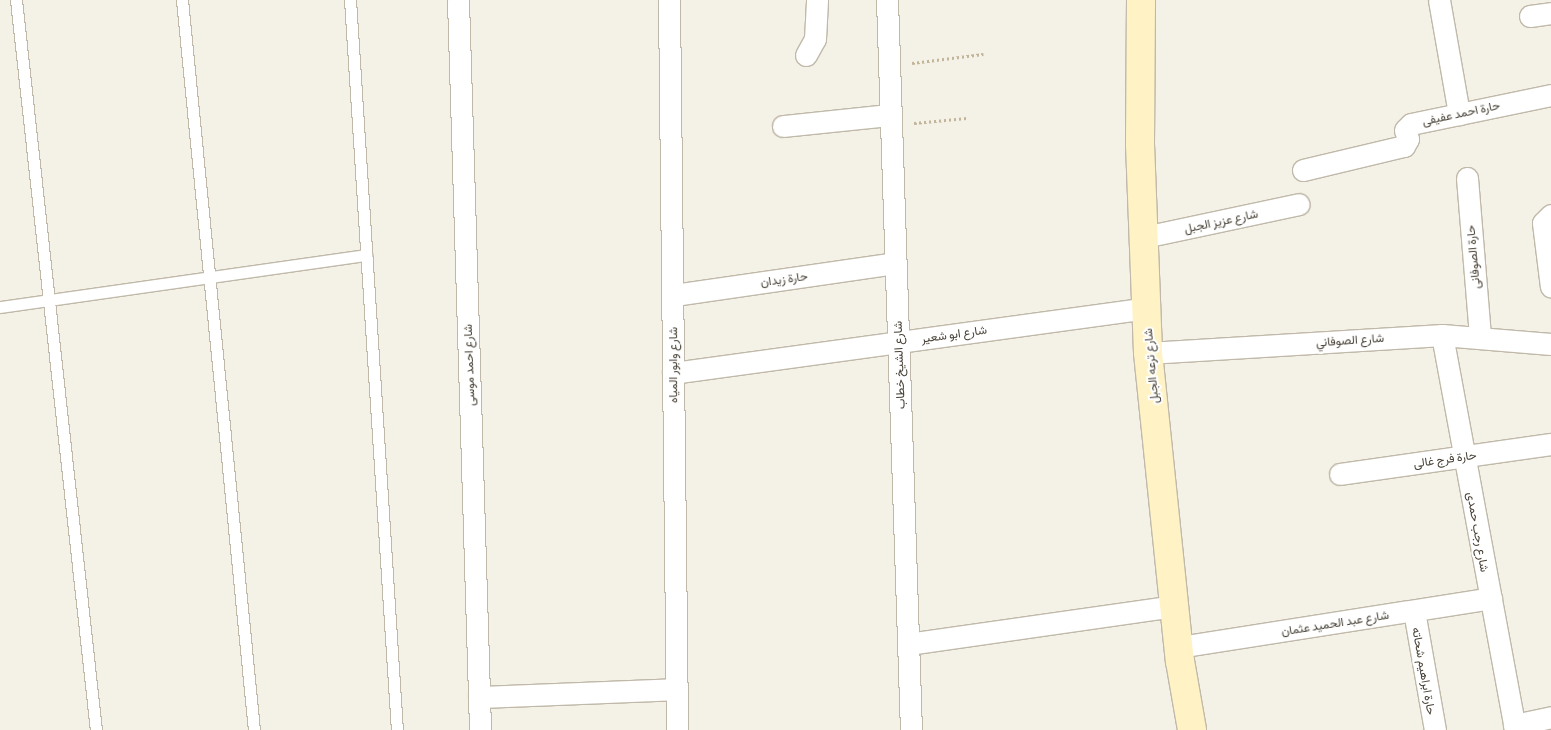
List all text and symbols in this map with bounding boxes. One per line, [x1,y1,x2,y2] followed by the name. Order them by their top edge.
[1421,98,1501,128] street label: حارة احمد عفيفى
[1183,206,1259,236] street label: شارع عزيز الجبل
[1463,224,1483,290] street label: حارة الصوفانى
[759,269,809,289] street label: حارة زيدان
[890,321,908,409] street label: شارع الشيخ خطاب
[920,322,988,346] street label: شارع ابو شعير
[460,324,478,406] street label: شارع احمد موسى
[666,327,680,403] street label: شارع وابور المياه
[1141,328,1161,404] street label: شارع ترعه الجبل
[1315,330,1385,350] street label: شارع الصوفاني
[1413,447,1477,471] street label: حارة فرج غالى
[1464,491,1492,573] street label: شارع رجب حمدى
[1280,607,1390,639] street label: شارع عبد الحميد عثمان
[1409,626,1439,716] street label: حارة ابراهيم شحاته

